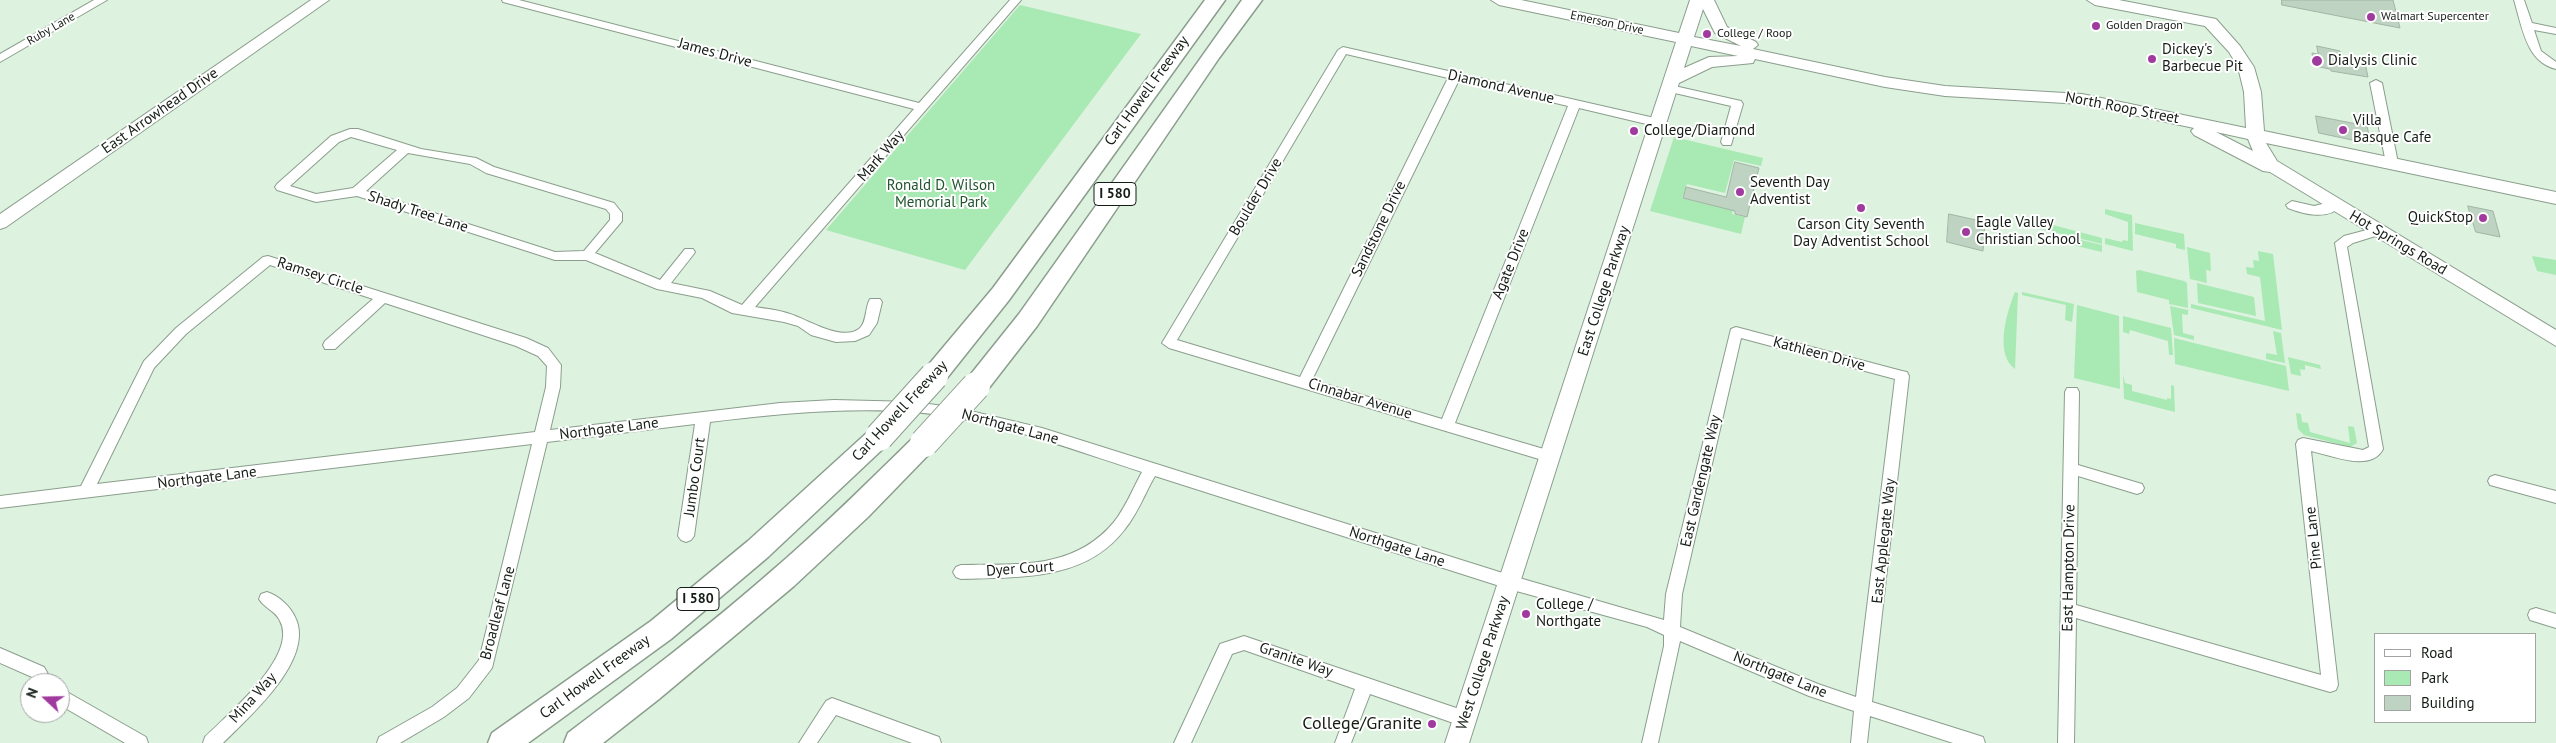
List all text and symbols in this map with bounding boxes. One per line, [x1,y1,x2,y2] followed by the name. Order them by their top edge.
[1569,8,1645,38] street label: Emerson Drive
[24,9,78,49] street label: Ruby Lane
[2381,10,2489,24] place label: Walmart Supercenter
[2365,11,2377,23] marker: Walmart Supercenter
[2106,19,2183,33] place label: Golden Dragon
[2090,20,2102,32] marker: Golden Dragon
[1717,27,1792,41] place label: College / Roop
[1701,28,1713,40] marker: College / Roop
[1101,32,1193,150] street label: Carl Howell Freeway
[676,35,754,71] street label: James Drive
[2162,41,2243,76] place label: Dickey's Barbecue Pit
[2328,52,2417,70] place label: Dialysis Clinic
[2146,53,2158,65] marker: Dickey's Barbecue Pit
[2310,54,2324,68] marker: Dialysis Clinic
[98,64,222,158] street label: East Arrowhead Drive
[1446,66,1556,108] street label: Diamond Avenue
[2063,88,2181,128] street label: North Roop Street
[2353,112,2431,147] place label: Villa Basque Cafe
[1644,122,1755,140] place label: College/Diamond
[2337,124,2349,136] marker: Villa Basque Cafe
[1628,125,1640,137] marker: College/Diamond
[854,127,908,185] street label: Mark Way
[1226,155,1286,239] street label: Boulder Drive
[1750,174,1830,209] place label: Seventh Day Adventist
[887,177,995,212] park label: Ronald D. Wilson Memorial Park
[1348,178,1410,280] street label: Sandstone Drive
[1094,182,1136,205] road number: I 580
[1734,186,1746,198] marker: Seventh Day Adventist
[366,187,470,237] street label: Shady Tree Lane
[1855,202,1867,214] marker: Carson City Seventh Day Adventist School
[2346,207,2450,279] street label: Hot Springs Road
[2408,209,2473,227] place label: QuickStop
[2477,212,2489,224] marker: QuickStop
[1976,214,2080,249] place label: Eagle Valley Christian School
[1793,216,1929,251] place label: Carson City Seventh Day Adventist School
[1574,224,1634,358] street label: East College Parkway
[1489,226,1533,302] street label: Agate Drive
[1960,226,1972,238] marker: Eagle Valley Christian School
[275,254,365,298] street label: Ramsey Circle
[1771,333,1867,375] street label: Kathleen Drive
[849,357,951,465] street label: Carl Howell Freeway
[1306,375,1414,423] street label: Cinnabar Avenue
[960,405,1060,449] street label: Northgate Lane
[1677,413,1725,549] street label: East Gardengate Way
[558,414,660,444] street label: Northgate Lane
[681,436,709,518] street label: Jumbo Court
[156,463,258,493] street label: Northgate Lane
[1868,477,1900,605] street label: East Applegate Way
[2059,504,2079,632] street label: East Hampton Drive
[2302,506,2326,570] street label: Pine Lane
[1347,523,1447,571] street label: Northgate Lane
[985,558,1055,580] street label: Dyer Court
[477,564,519,662] street label: Broadleaf Lane
[677,588,719,610] road number: I 580
[1453,594,1513,732] street label: West College Parkway
[1536,596,1601,631] place label: College / Northgate
[1520,608,1532,620] marker: College / Northgate
[536,631,654,723] street label: Carl Howell Freeway
[2374,633,2536,723] legend
[1257,639,1335,681] street label: Granite Way
[2421,643,2453,662] text: Road
[1730,648,1830,702] street label: Northgate Lane
[2421,668,2449,687] text: Park
[226,669,280,727] street label: Mina Way
[20,673,70,723] north arrow
[22,685,42,701] text: N
[2421,693,2475,712] text: Building
[1302,713,1422,735] place label: College/Granite
[1426,718,1438,730] marker: College/Granite

